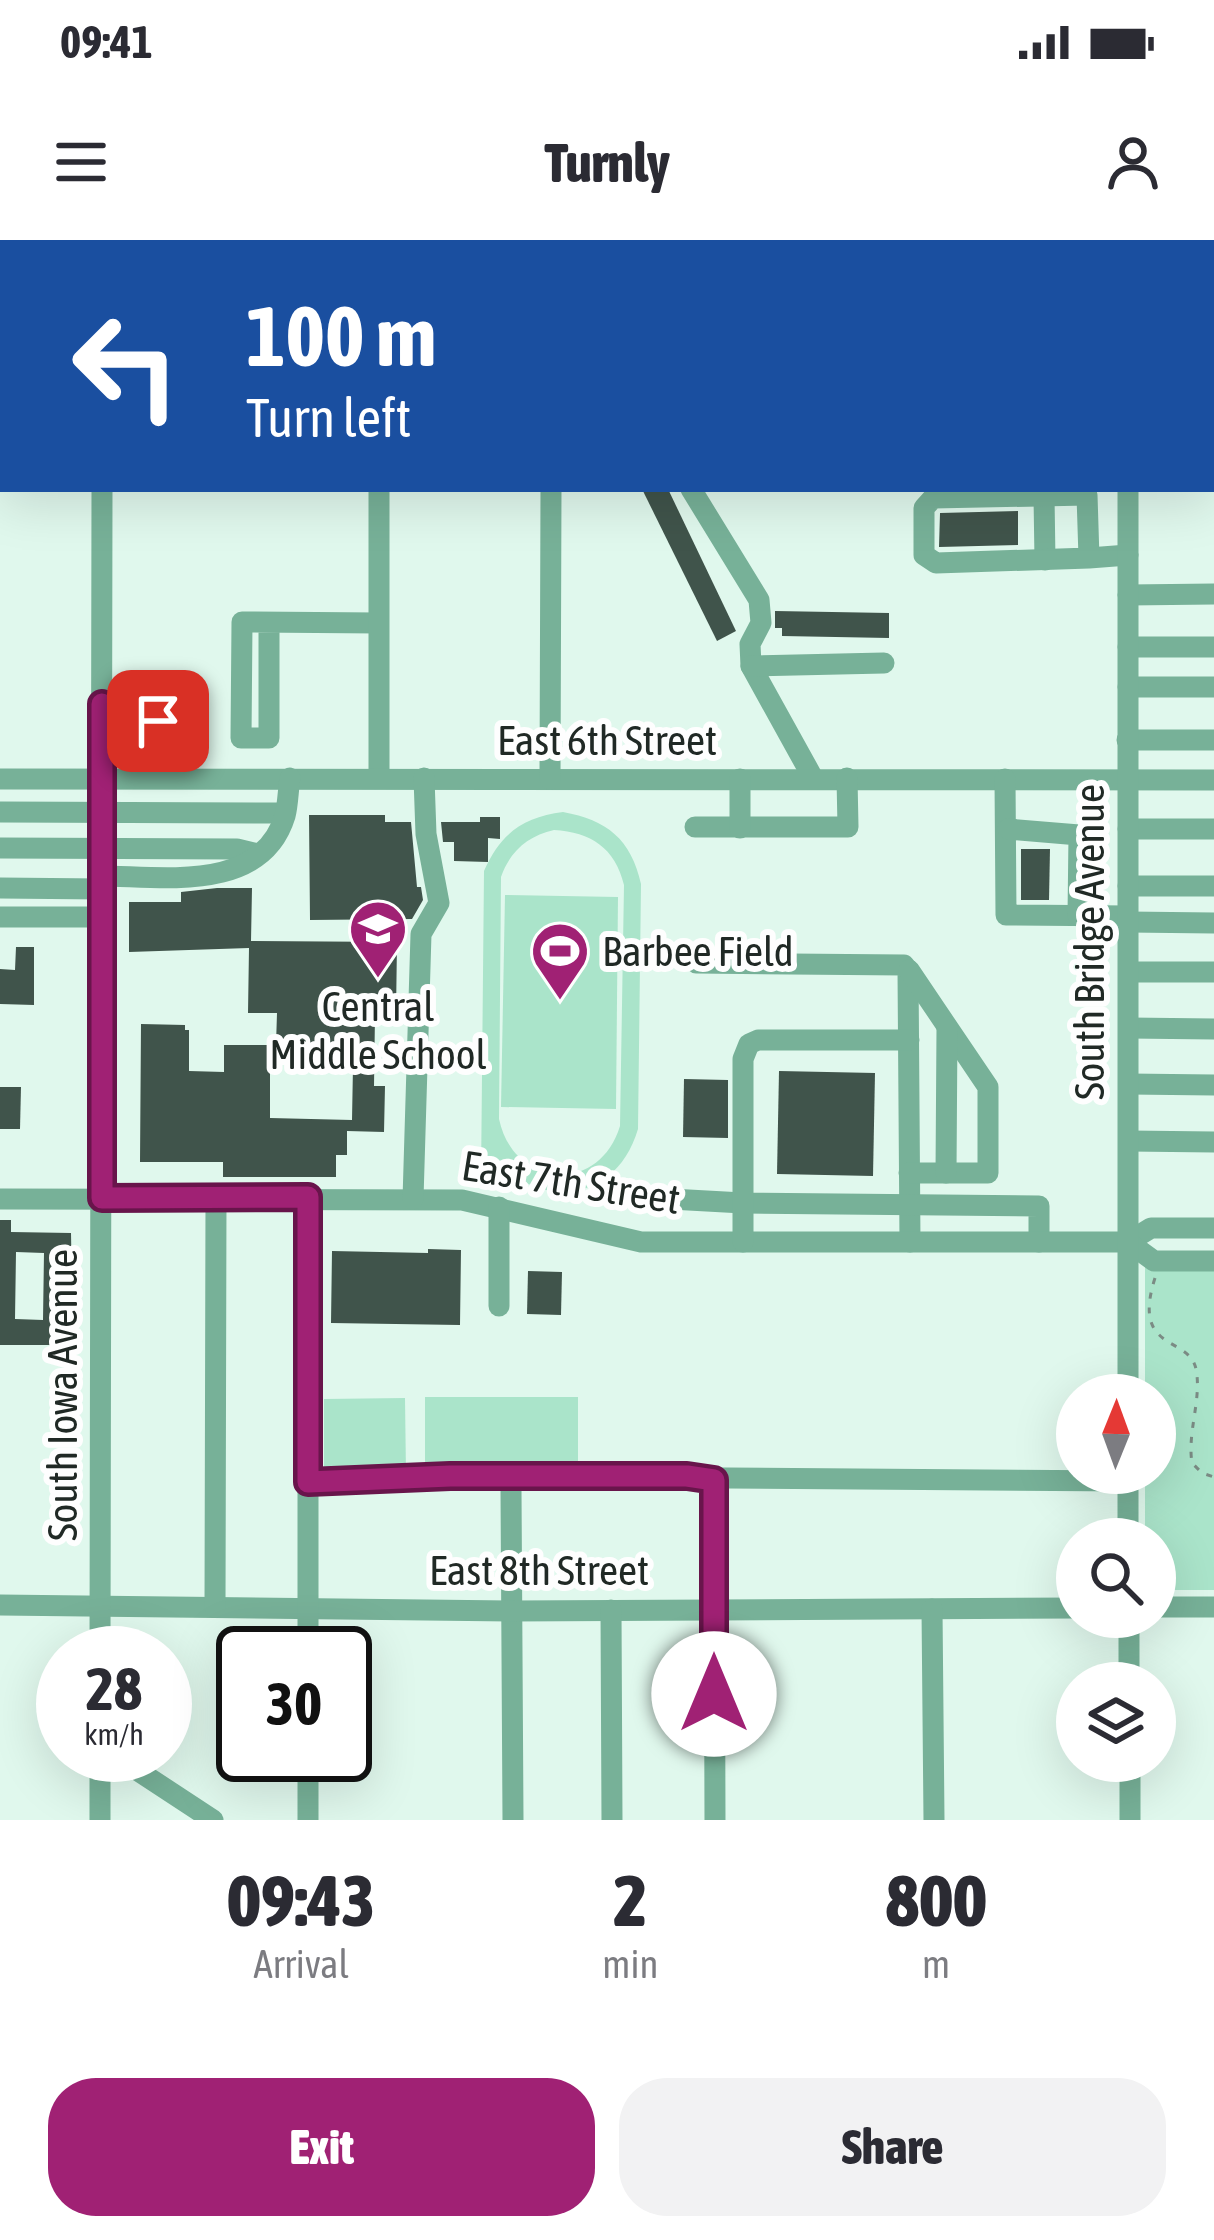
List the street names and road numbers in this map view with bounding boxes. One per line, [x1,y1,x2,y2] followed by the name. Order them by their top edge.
[497,716,717,764] street label: East 6th Street
[1065,784,1113,1100] street label: South Bridge Avenue
[458,1141,684,1223] street label: East 7th Street
[38,1249,86,1541] street label: South Iowa Avenue
[429,1546,649,1594] street label: East 8th Street

